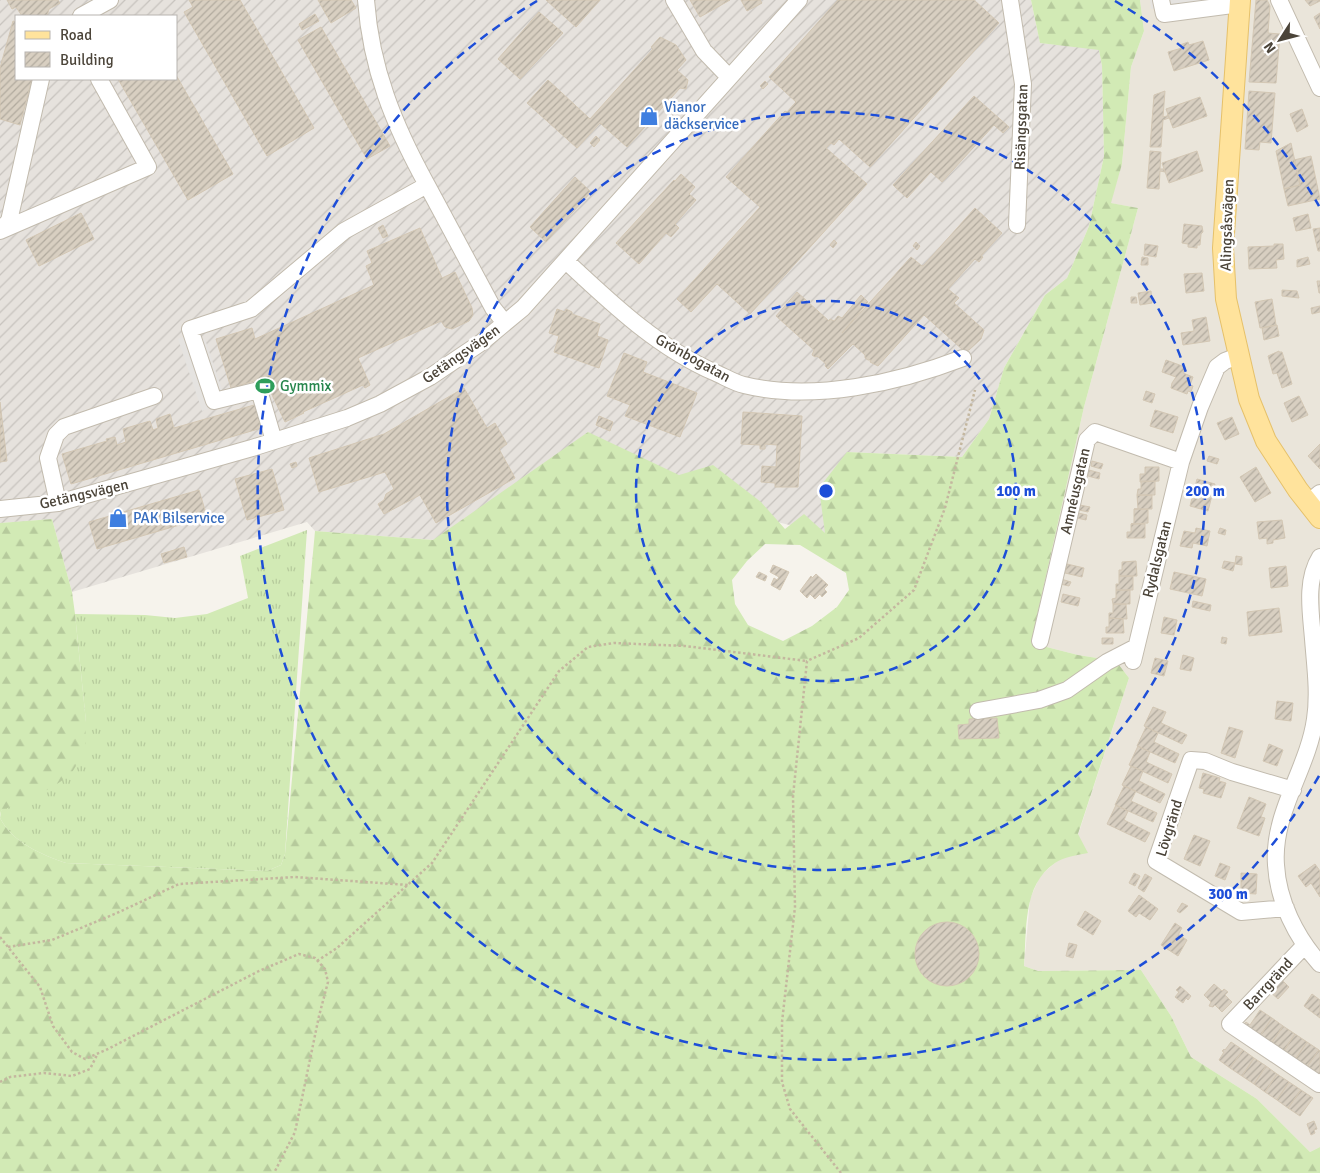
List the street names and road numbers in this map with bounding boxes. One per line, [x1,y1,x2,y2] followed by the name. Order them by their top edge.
[1010,84,1032,170] street label: Risängsgatan
[1216,179,1238,271] street label: Alingsåsvägen
[419,321,503,387] street label: Getängsvägen
[652,330,734,386] street label: Grönbogatan
[1056,446,1094,536] street label: Amnéusgatan
[38,475,130,513] street label: Getängsvägen
[1139,519,1175,599] street label: Rydalsgatan
[1152,797,1186,859] street label: Lövgränd
[1239,954,1297,1014] street label: Barrgränd

